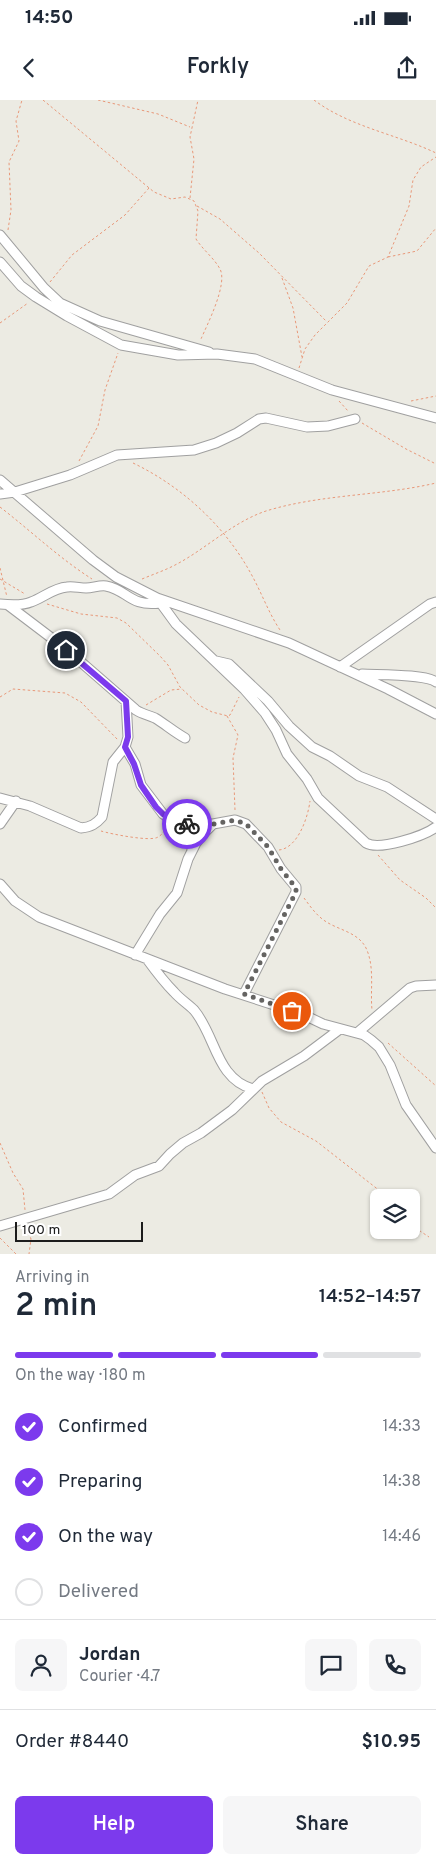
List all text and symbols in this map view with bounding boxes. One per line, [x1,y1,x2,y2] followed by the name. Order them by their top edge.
[25,6,74,30] text: 14:50
[15,54,43,82] icon: back
[187,54,249,81] text: Forkly
[393,54,421,82] icon: share
[45,629,87,671] pin
[52,636,80,664] icon: home
[162,799,212,849] courier
[173,810,201,838] icon: bike
[271,990,313,1032] pin
[278,997,306,1025] icon: bag
[370,1189,420,1239] map controls
[370,1189,420,1239] button: layers
[15,1219,142,1242] scale bar
[22,1222,60,1239] text: 100 m
[15,1268,90,1288] text: Arriving in
[319,1285,421,1309] text: 14:52–14:57
[15,1287,97,1327] text: 2 min
[15,1366,146,1386] text: On the way · 180 m
[15,1413,43,1441] icon: check
[58,1415,148,1439] text: Confirmed
[383,1417,421,1437] text: 14:33
[15,1468,43,1496] icon: check
[58,1470,142,1494] text: Preparing
[382,1472,421,1492] text: 14:38
[15,1523,43,1551] icon: check
[58,1525,153,1549] text: On the way
[382,1527,421,1547] text: 14:46
[58,1580,139,1604] text: Delivered
[15,1639,67,1691] button: person
[305,1639,357,1691] button: chat
[369,1639,421,1691] button: phone
[79,1643,141,1667] text: Jordan
[79,1667,160,1687] text: Courier · 4.7
[15,1730,129,1754] text: Order #8440
[362,1730,421,1754] text: $10.95
[15,1796,213,1854] button: Help
[223,1796,421,1854] button: Share

